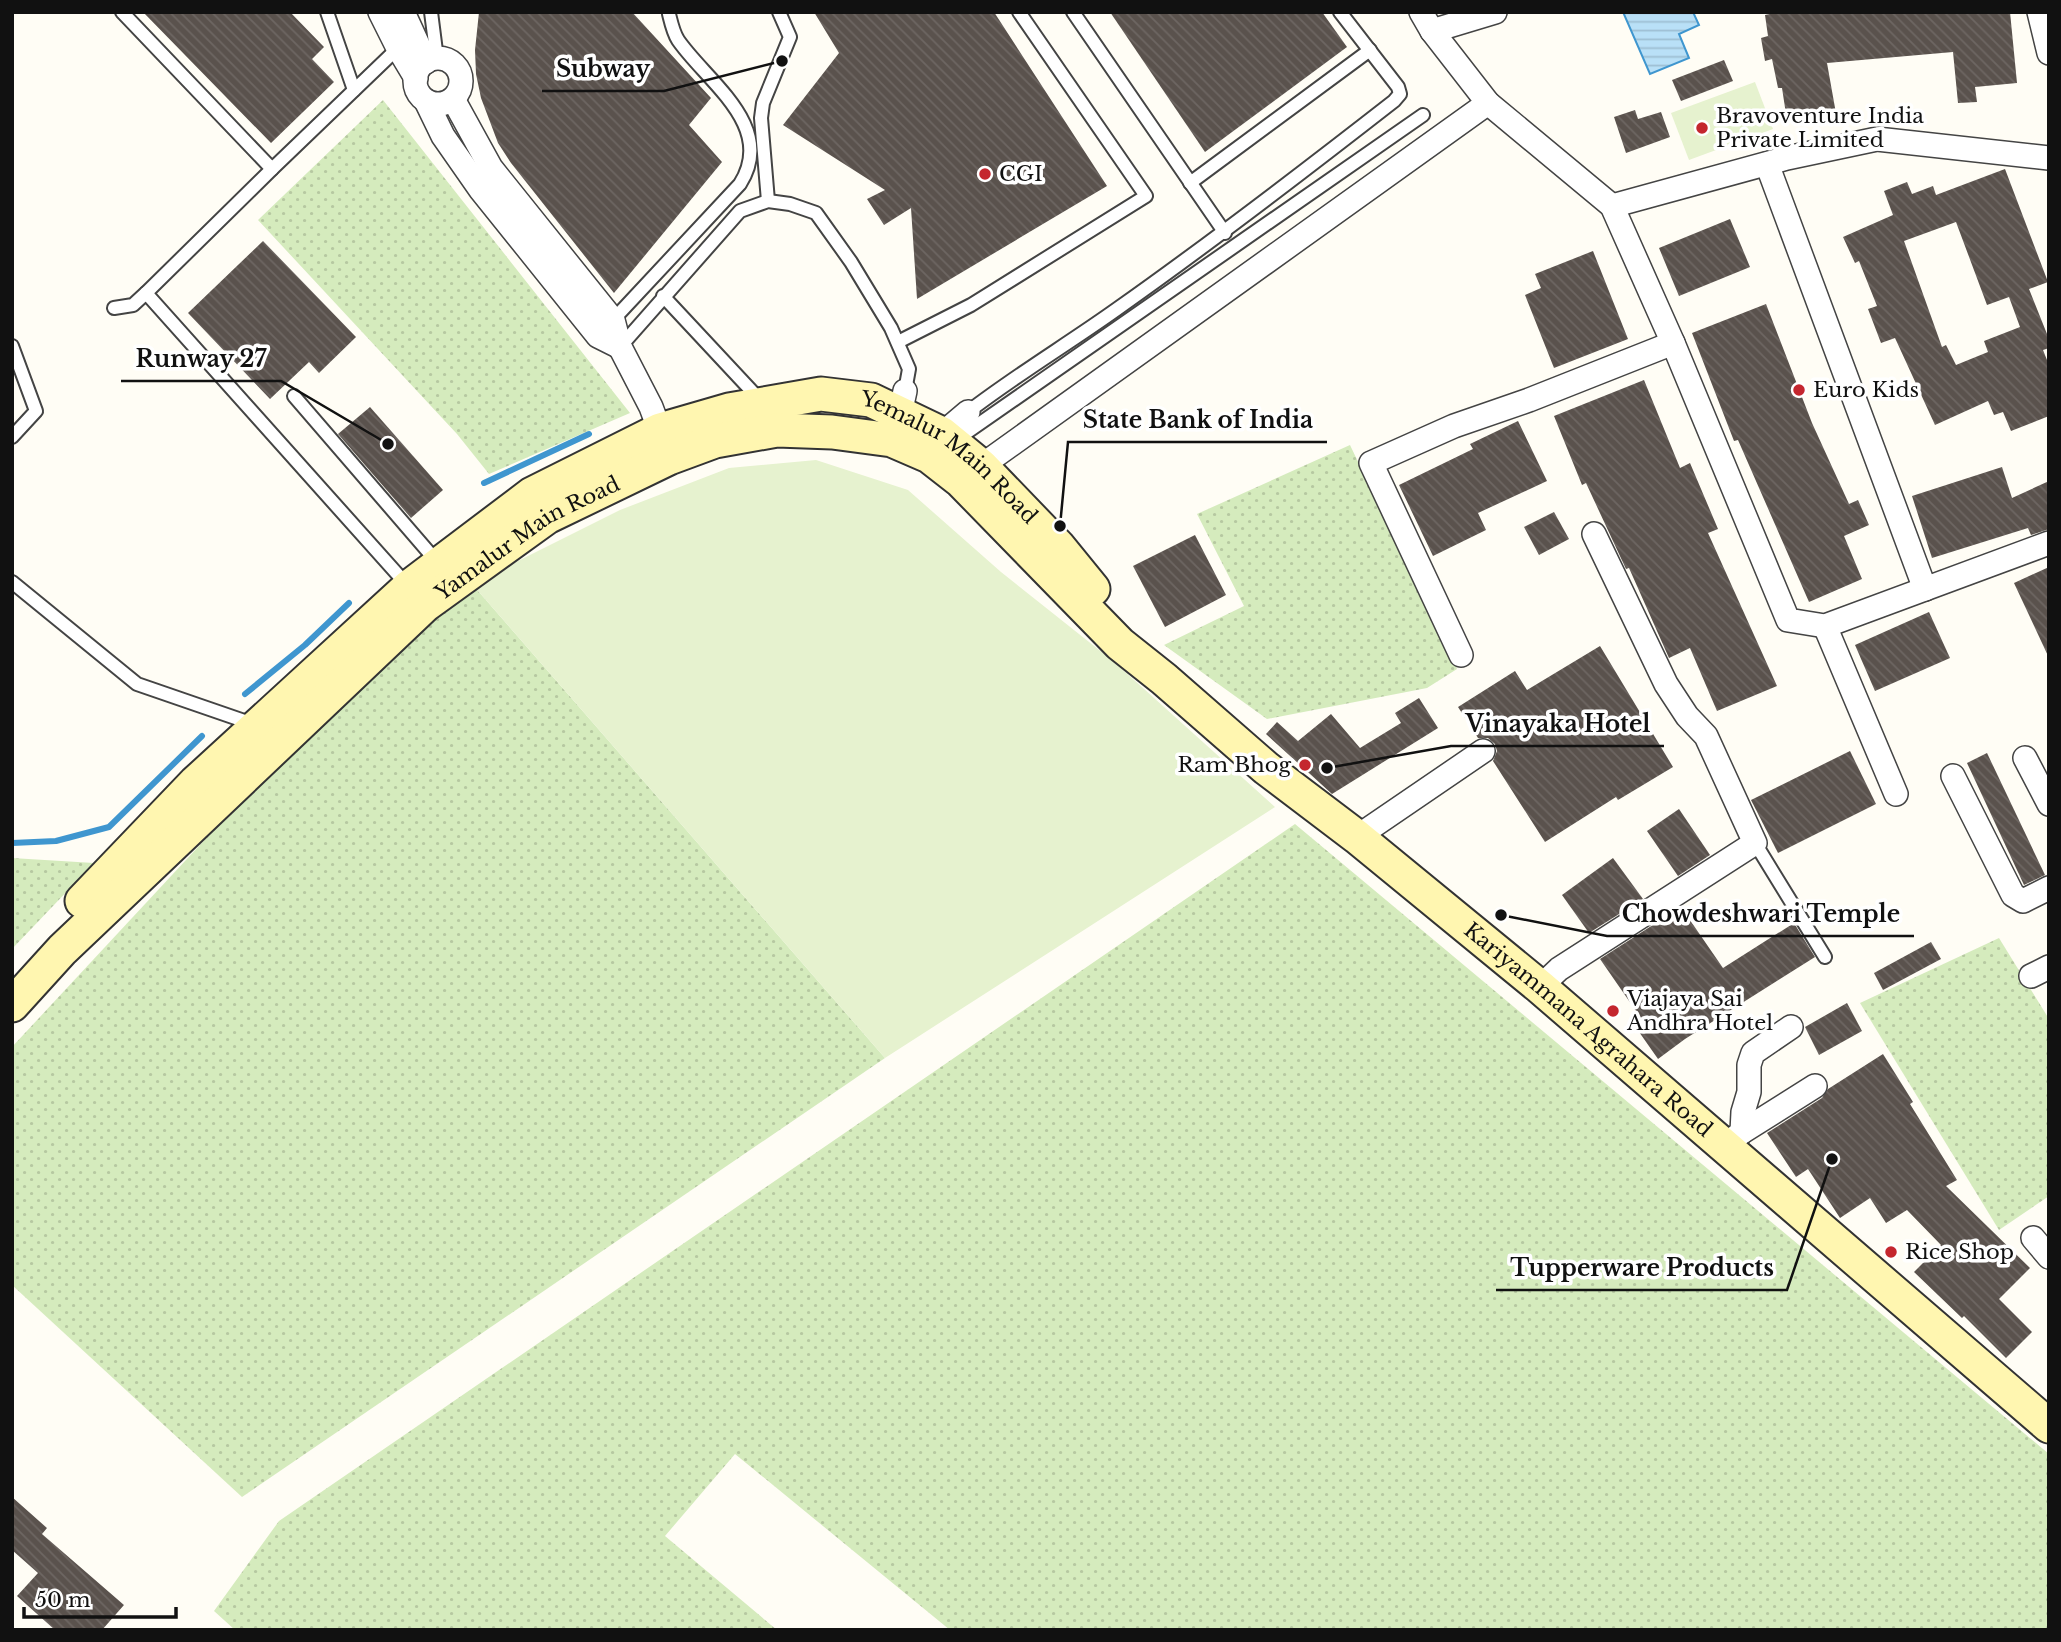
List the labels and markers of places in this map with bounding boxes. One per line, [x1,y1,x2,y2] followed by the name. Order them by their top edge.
[542,47,664,91] callout: Subway
[1716,103,1924,153] place label: Bravoventure India Private Limited
[1694,120,1710,136] marker: Bravoventure India Private Limited
[999,161,1043,187] place label: CGI
[977,166,993,182] marker: CGI
[121,337,281,381] callout: Runway 27
[1813,377,1919,403] place label: Euro Kids
[1791,382,1807,398] marker: Euro Kids
[1068,398,1327,442] callout: State Bank of India
[1451,702,1664,746] callout: Vinayaka Hotel
[1177,752,1291,778] place label: Ram Bhog
[1297,757,1313,773] marker: Ram Bhog
[1607,892,1914,936] callout: Chowdeshwari Temple
[1626,986,1773,1036] place label: Viajaya Sai Andhra Hotel
[1605,1003,1621,1019] marker: Viajaya Sai Andhra Hotel
[1905,1239,2014,1265] place label: Rice Shop
[1883,1244,1899,1260] marker: Rice Shop
[1496,1246,1787,1290] callout: Tupperware Products

